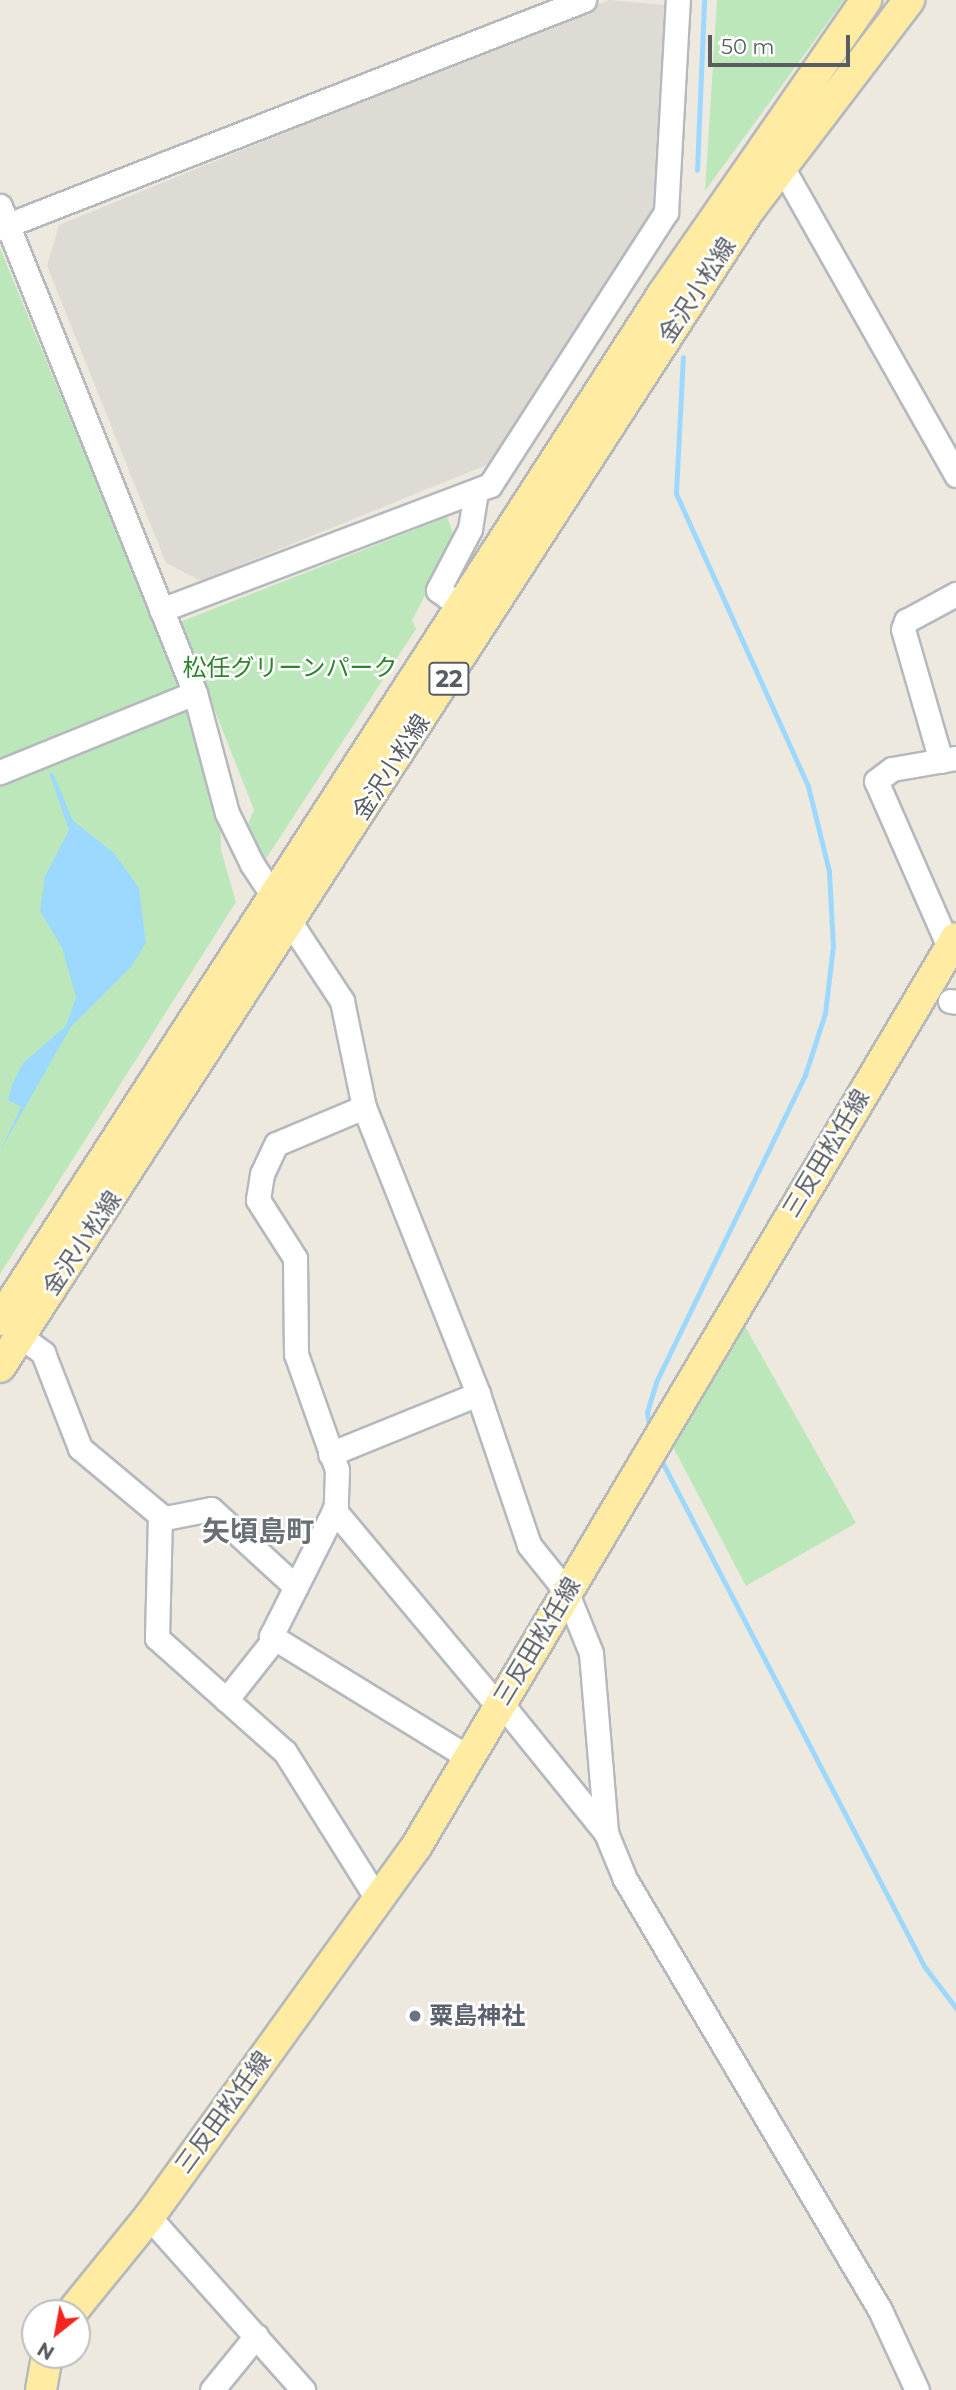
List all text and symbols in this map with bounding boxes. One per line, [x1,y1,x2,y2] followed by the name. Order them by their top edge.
[711,21,853,65] scale bar
[721,34,775,59] text: 50 m
[652,232,742,348] street label: 金沢小松線
[182,654,398,682] park label: 松任グリーンパーク
[428,660,470,698] road number: 22
[346,709,436,825] street label: 金沢小松線
[777,1084,875,1222] street label: 三反田松任線
[37,1185,127,1301] street label: 金沢小松線
[202,1514,314,1548] district label: 矢頃島町
[488,1572,586,1710] street label: 三反田松任線
[429,2002,525,2030] place label: 粟島神社
[407,2008,423,2024] marker: 粟島神社
[169,2045,277,2179] street label: 三反田松任線
[21,2299,91,2369] north arrow
[33,2337,58,2365] text: N

